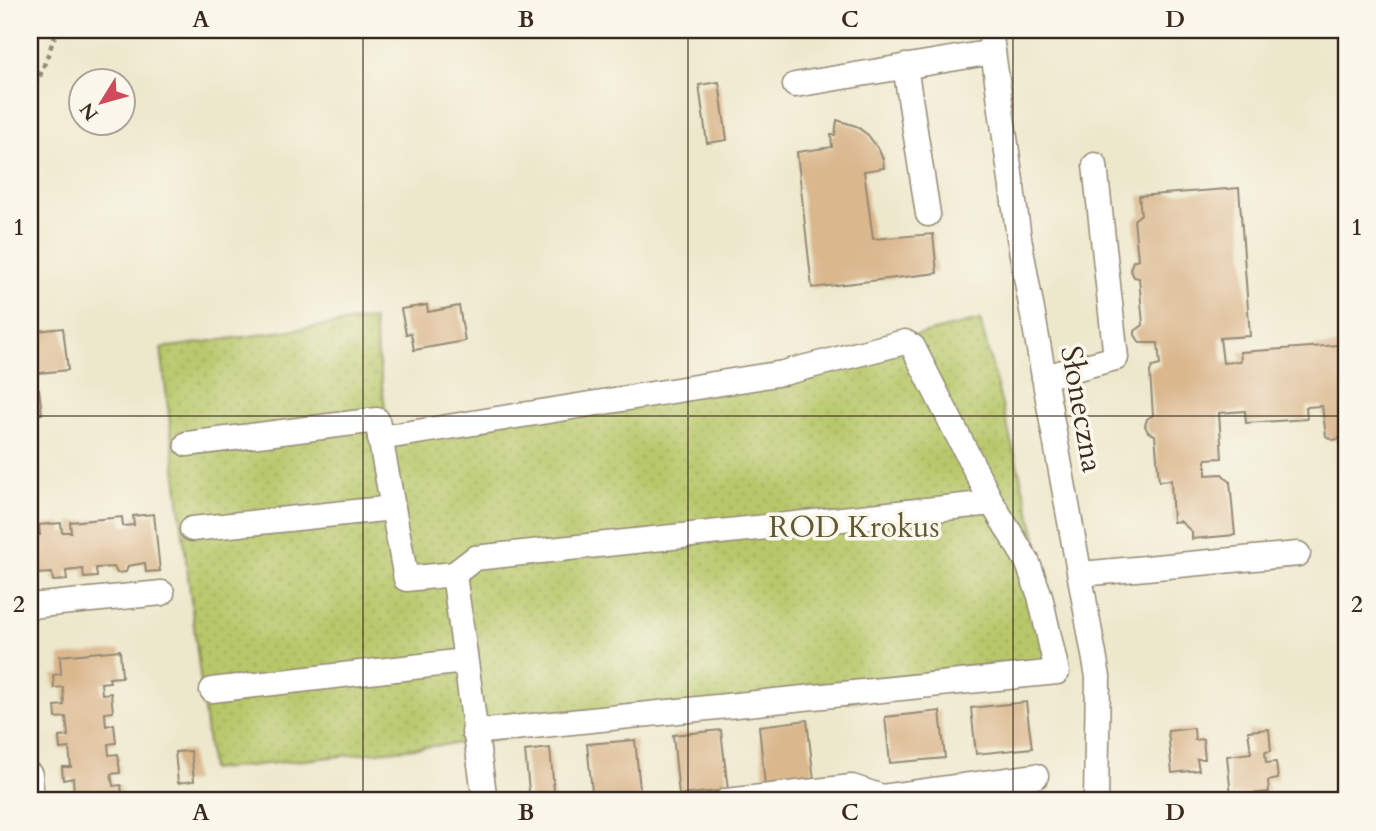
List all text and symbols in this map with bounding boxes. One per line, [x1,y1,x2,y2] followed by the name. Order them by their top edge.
[192,4,210,35] text: A
[518,4,534,35] text: B
[841,4,859,35] text: C
[1165,4,1185,35] text: D
[66,66,136,136] north arrow
[74,97,105,126] text: N
[13,212,25,243] text: 1
[1351,212,1363,243] text: 1
[1050,343,1113,475] street label: Słoneczna
[768,507,940,548] park label: ROD Krokus
[13,589,25,620] text: 2
[1351,589,1363,620] text: 2
[192,797,210,828] text: A
[518,797,534,828] text: B
[841,797,859,828] text: C
[1165,797,1185,828] text: D

